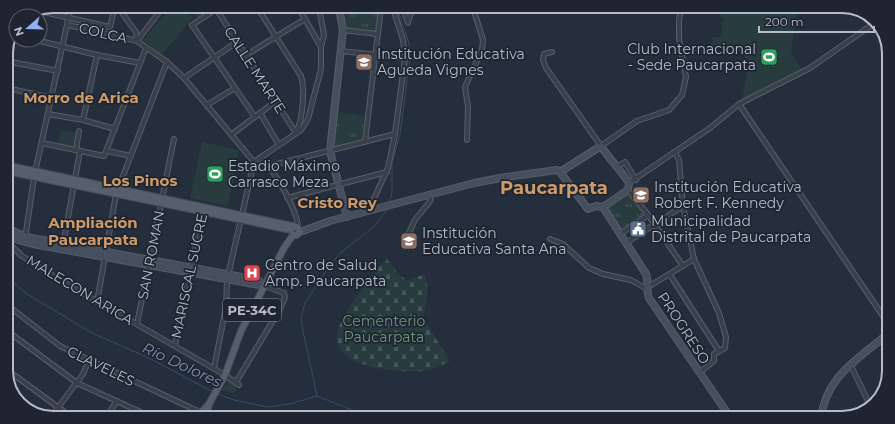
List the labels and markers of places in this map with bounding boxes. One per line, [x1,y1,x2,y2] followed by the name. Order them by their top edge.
[627,40,756,74] place label: Club Internacional - Sede Paucarpata
[377,45,525,79] place label: Institución Educativa Agueda Vignes
[759,47,779,67] sports icon: Club Internacional - Sede Paucarpata
[354,52,374,72] school or university icon: Institución Educativa Agueda Vignes
[228,157,340,191] place label: Estadio Máximo Carrasco Meza
[205,164,225,184] sports icon: Estadio Máximo Carrasco Meza
[654,178,802,212] place label: Institución Educativa Robert F. Kennedy
[631,185,651,205] school or university icon: Institución Educativa Robert F. Kennedy
[651,212,811,246] place label: Municipalidad Distrital de Paucarpata
[628,219,648,239] public building icon: Municipalidad Distrital de Paucarpata
[422,224,566,258] place label: Institución Educativa Santa Ana
[399,231,419,251] school or university icon: Institución Educativa Santa Ana
[265,256,386,290] place label: Centro de Salud Amp. Paucarpata
[242,263,262,283] hospital icon: Centro de Salud Amp. Paucarpata

